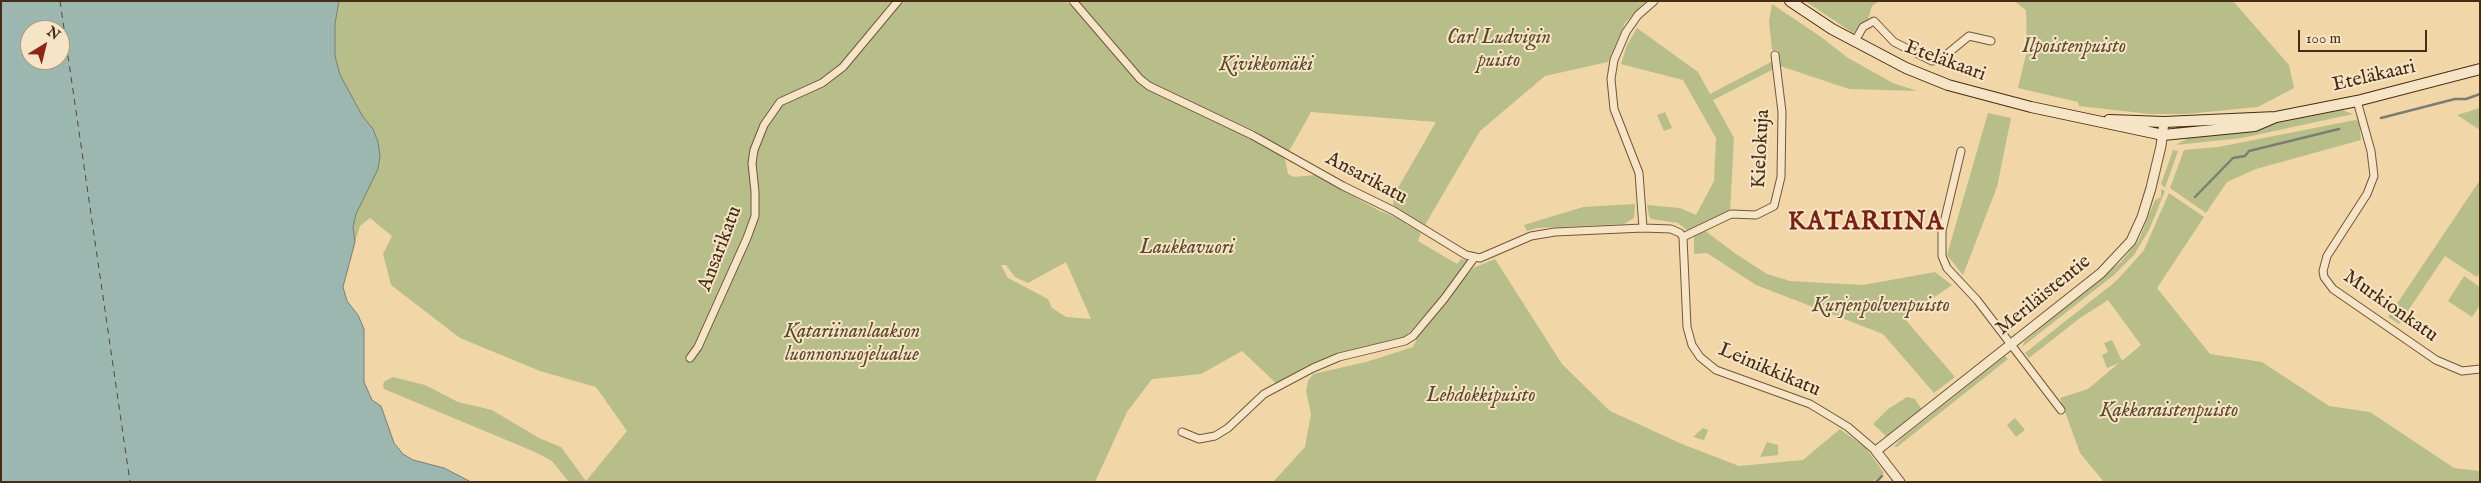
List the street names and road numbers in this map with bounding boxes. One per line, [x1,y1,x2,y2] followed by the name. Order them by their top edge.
[1901,36,1989,88] street label: Eteläkaari
[2330,56,2418,98] street label: Eteläkaari
[1748,109,1776,189] street label: Kielokuja
[1321,147,1411,211] street label: Ansarikatu
[694,203,748,295] street label: Ansarikatu
[1992,251,2096,341] street label: Meriläistentie
[2338,266,2442,348] street label: Murkionkatu
[1714,339,1824,403] street label: Leinikkikatu

